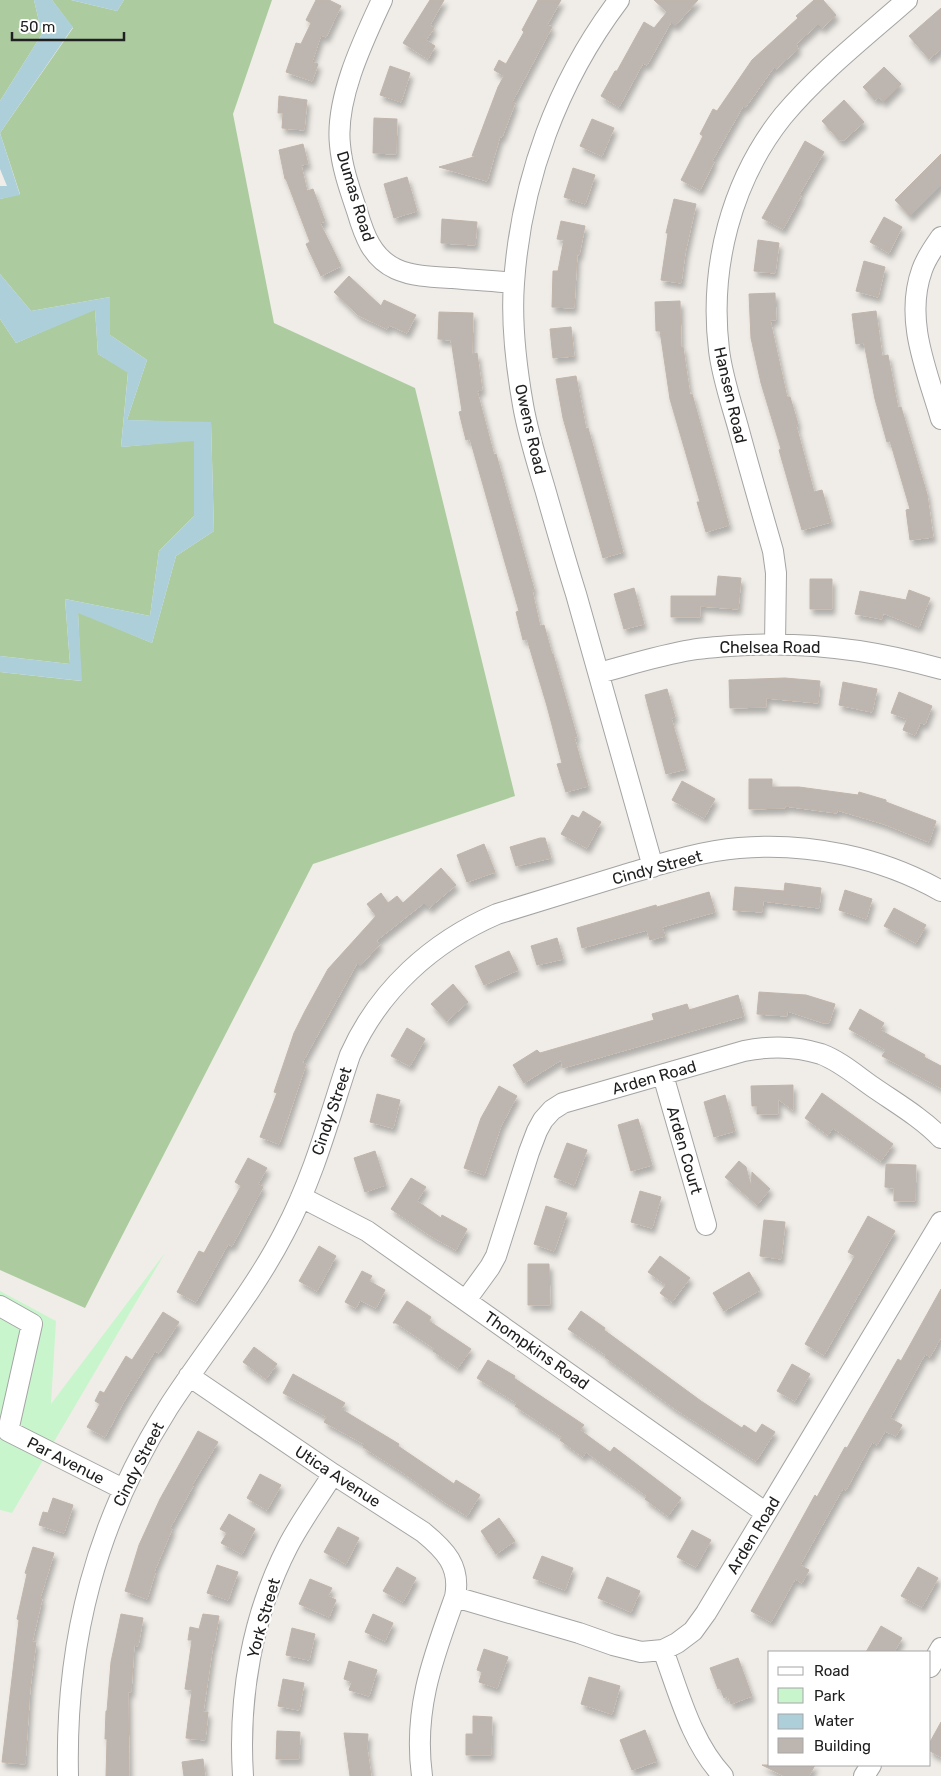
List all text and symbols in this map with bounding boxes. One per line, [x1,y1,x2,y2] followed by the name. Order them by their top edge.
[12,10,125,42] scale bar
[20,18,55,36] text: 50 m
[333,149,378,244] street label: Dumas Road
[710,345,751,445] street label: Hansen Road
[511,382,550,476] street label: Owens Road
[719,638,821,657] street label: Chelsea Road
[610,846,704,889] street label: Cindy Street
[610,1056,698,1099] street label: Arden Road
[307,1064,355,1158] street label: Cindy Street
[663,1104,706,1196] street label: Arden Court
[481,1307,593,1394] street label: Thompkins Road
[109,1419,168,1510] street label: Cindy Street
[24,1433,108,1488] street label: Par Avenue
[291,1442,384,1511] street label: Utica Avenue
[723,1493,784,1577] street label: Arden Road
[243,1576,284,1660] street label: York Street
[768,1651,931,1766] legend
[814,1662,850,1680] text: Road
[814,1687,845,1705] text: Park
[814,1712,854,1730] text: Water
[814,1737,871,1755] text: Building

